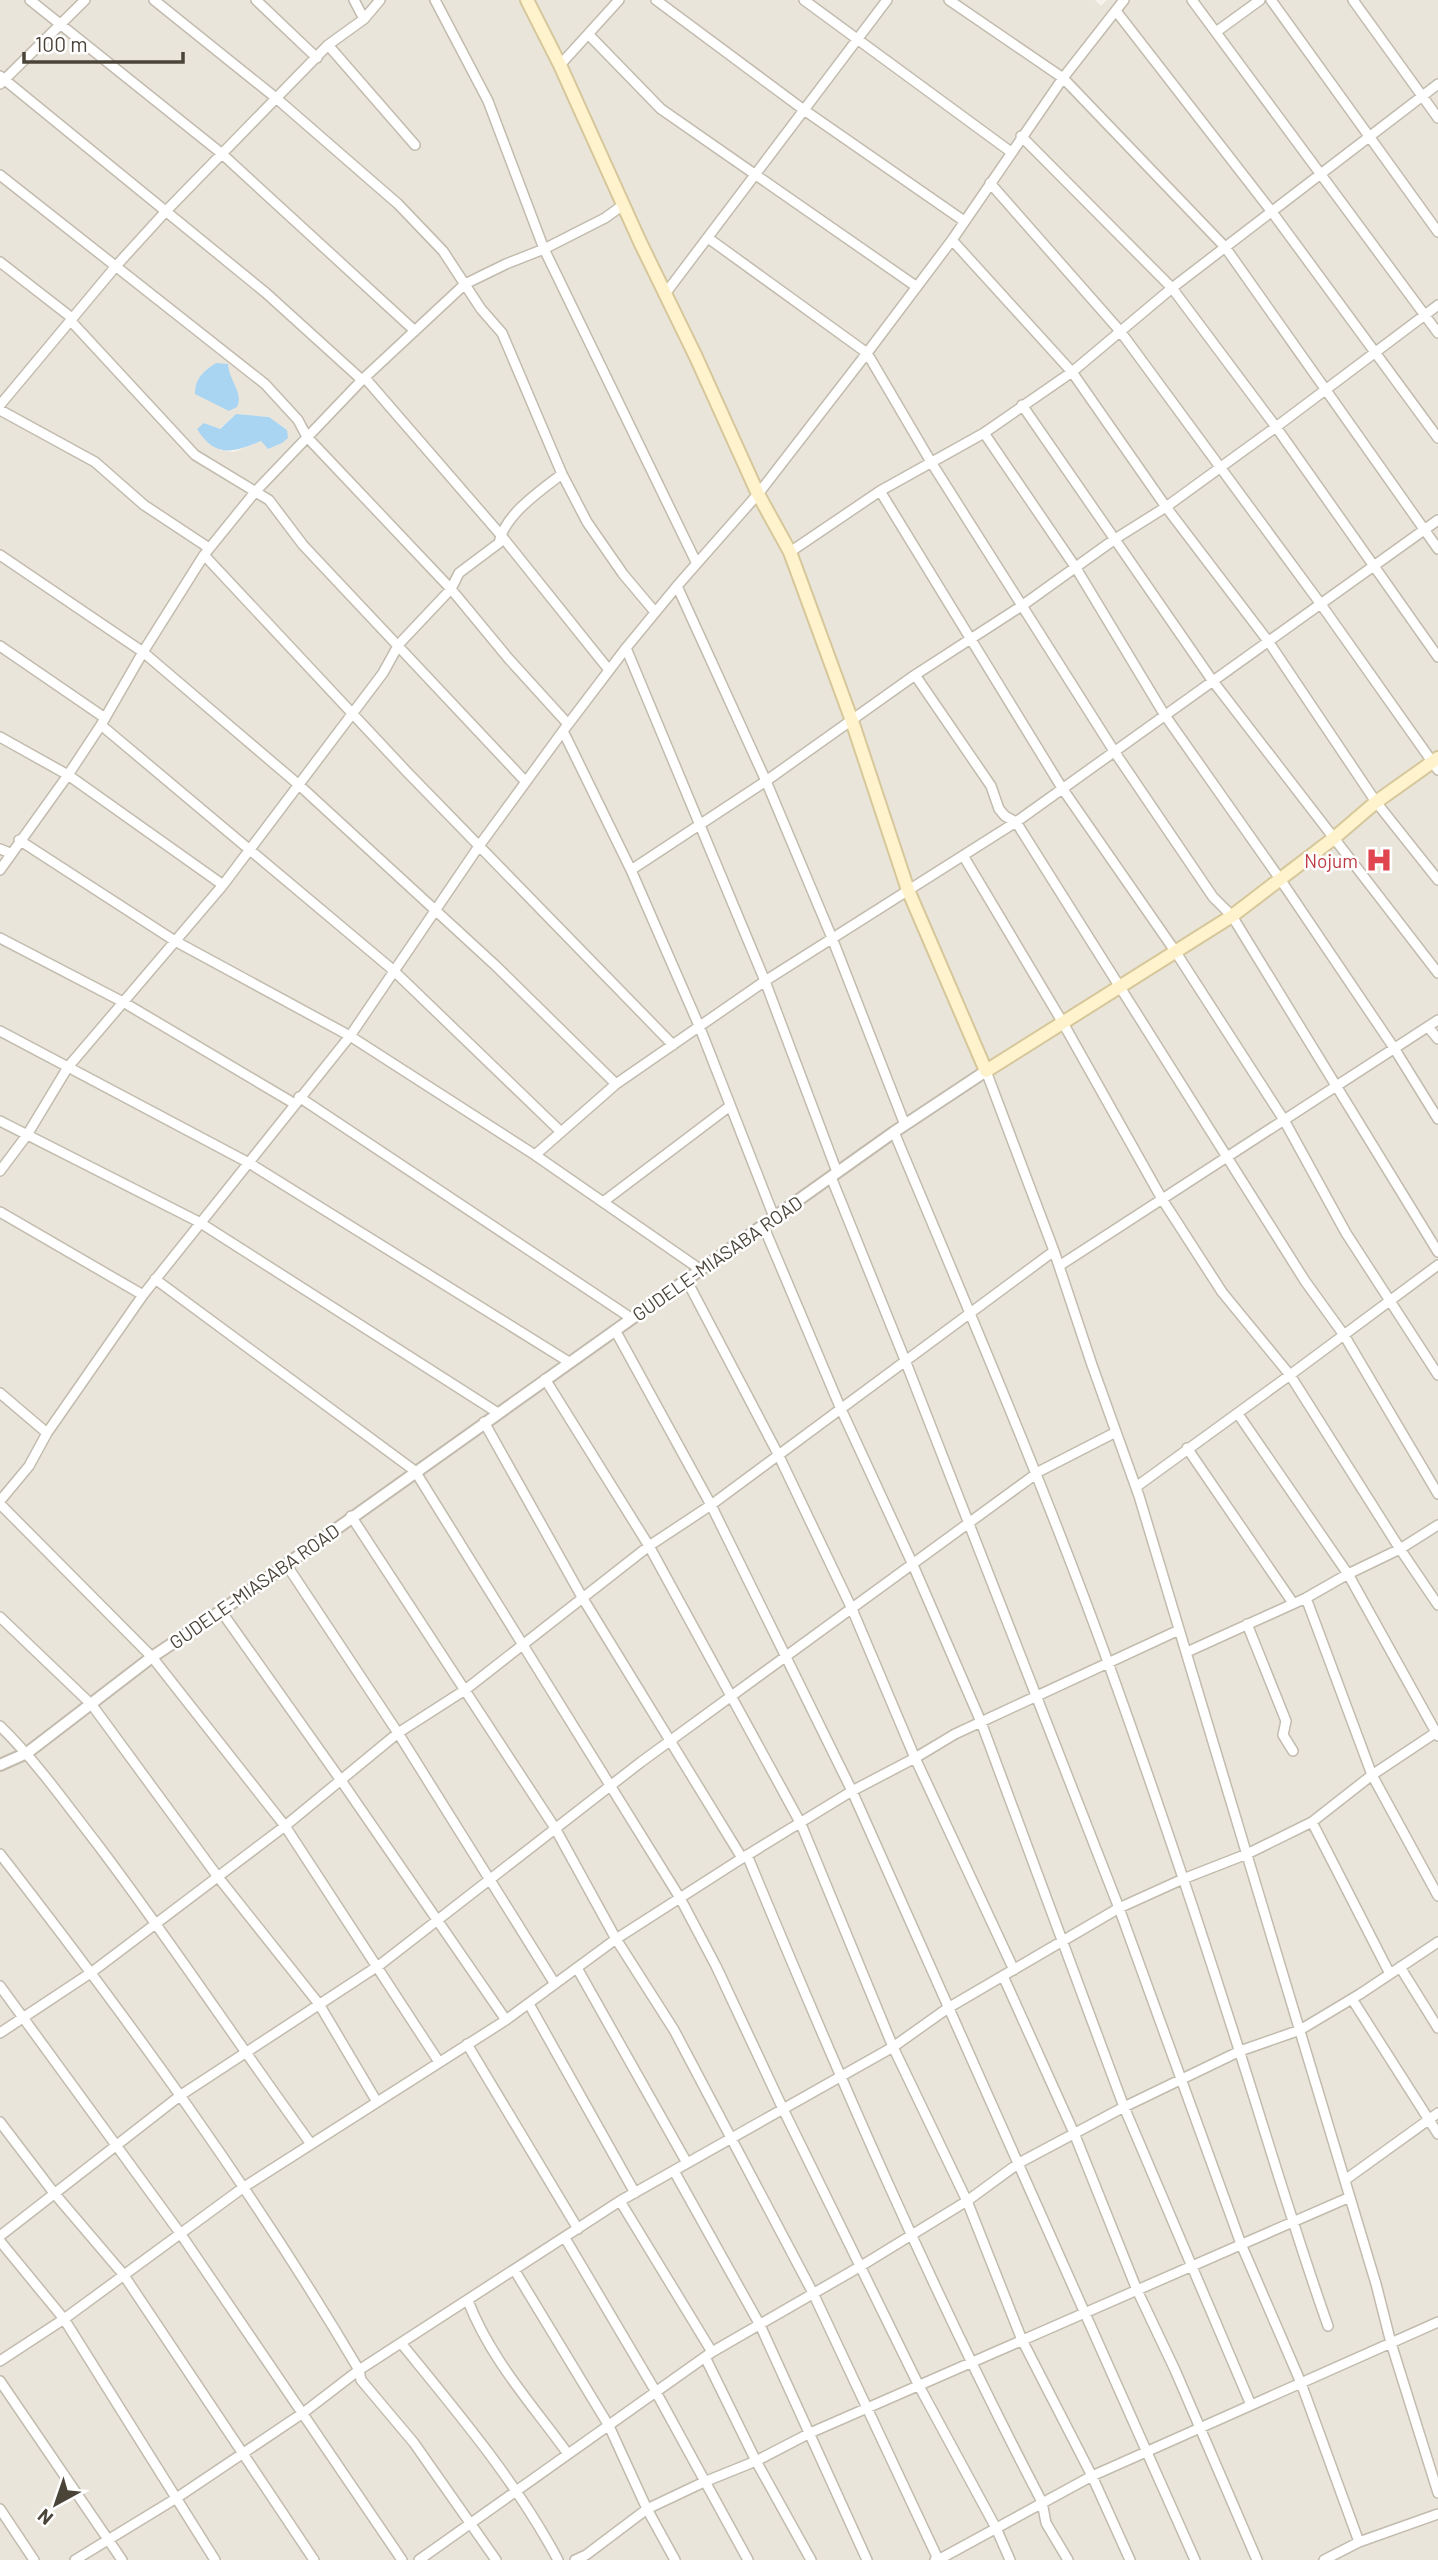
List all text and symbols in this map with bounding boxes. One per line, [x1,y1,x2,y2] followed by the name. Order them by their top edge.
[24,21,184,65] scale bar
[35,31,88,56] text: 100 m
[1364,845,1394,875] hospital icon: Nojum
[1304,849,1358,872] place label: Nojum
[627,1191,807,1325] street label: GUDELE-MIASABA ROAD
[164,1519,344,1653] street label: GUDELE-MIASABA ROAD
[21,2469,91,2539] north arrow
[33,2505,57,2530] text: N

